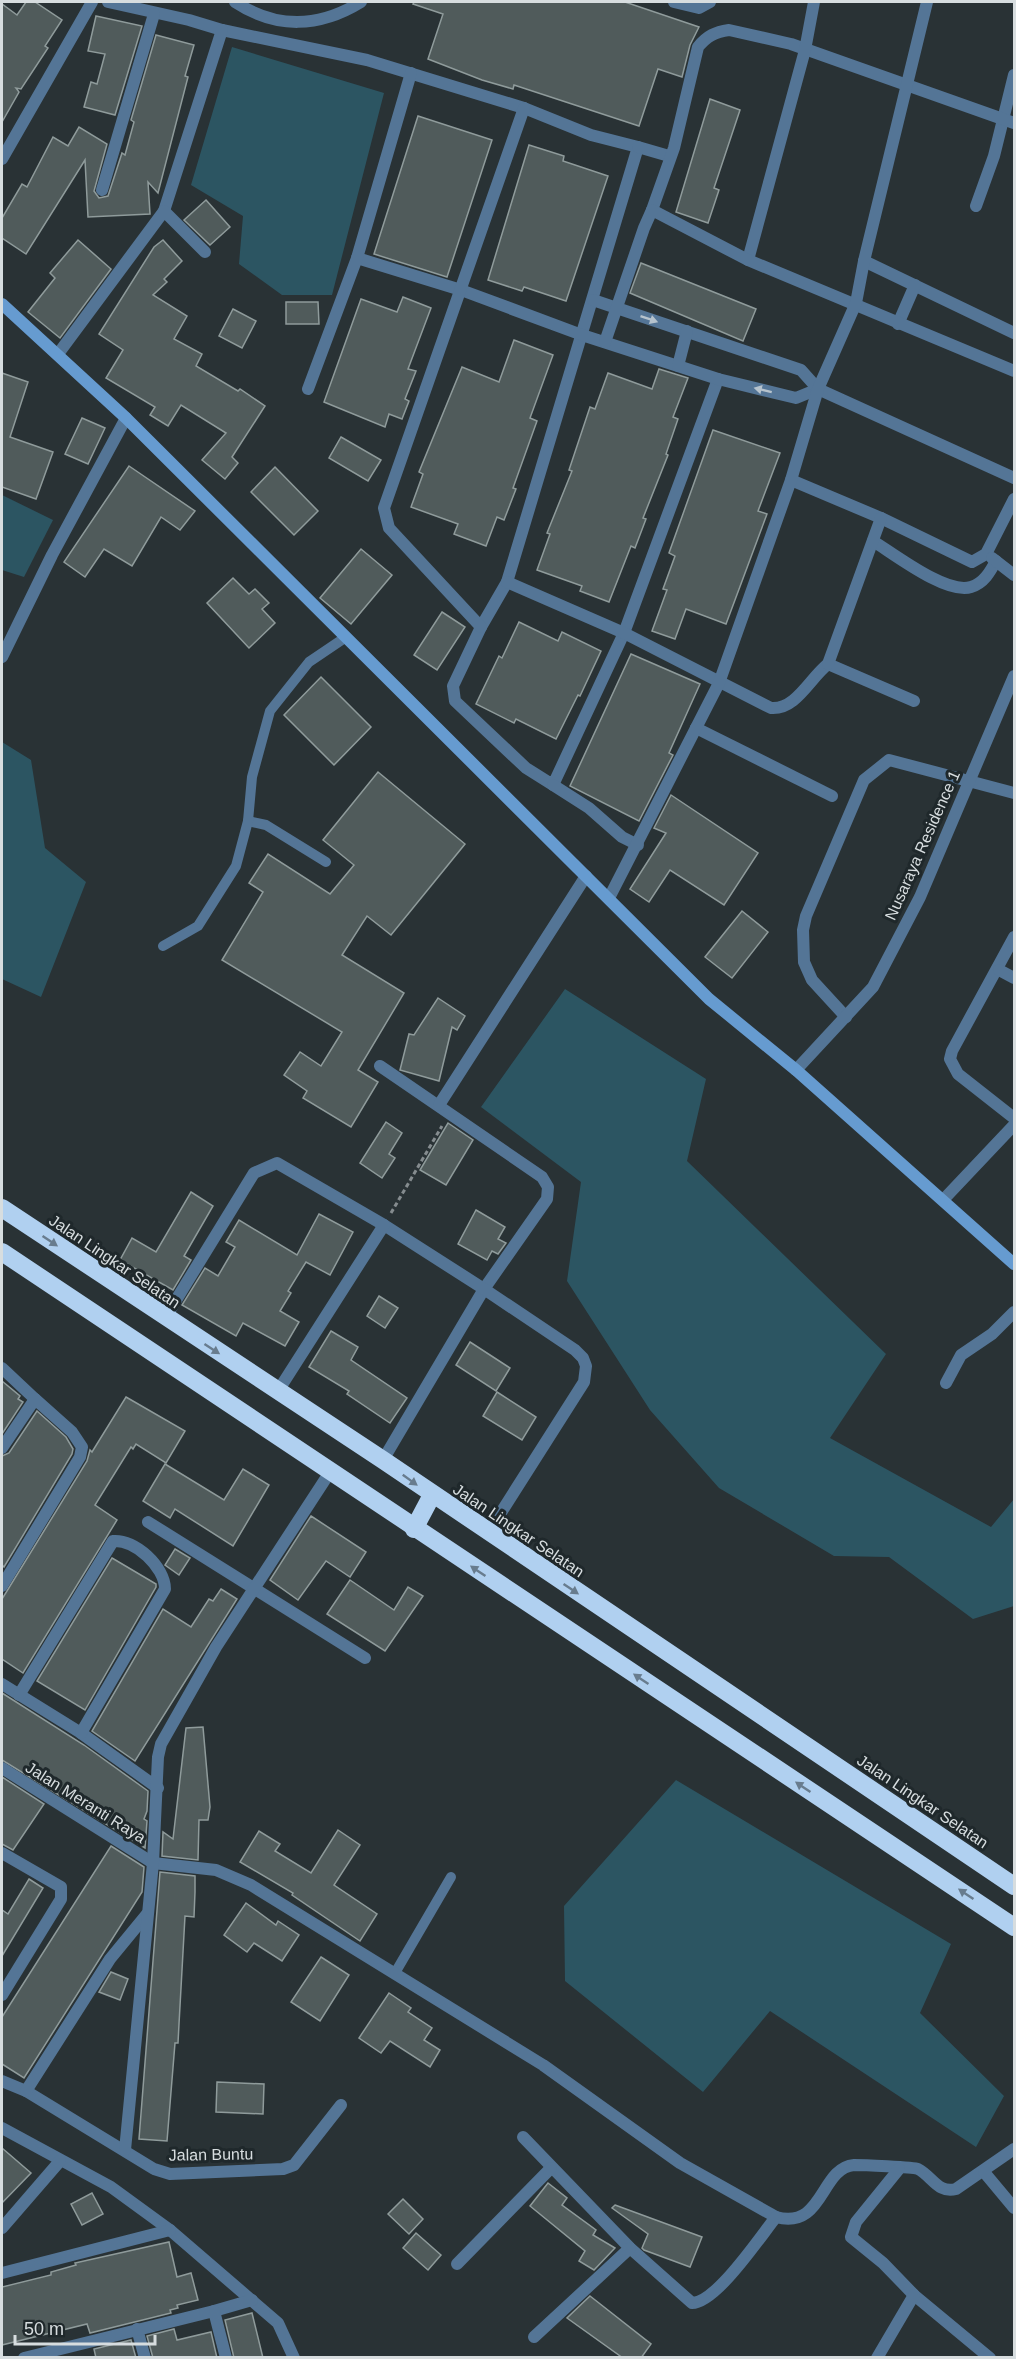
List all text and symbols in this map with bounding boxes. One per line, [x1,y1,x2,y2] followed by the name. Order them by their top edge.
[640,314,658,324] one-way arrow
[754,384,772,394] one-way arrow
[882,768,963,923] street label: Nusaraya Residence 1
[46,1211,183,1311] street label: Jalan Lingkar Selatan
[42,1235,58,1246] one-way arrow
[204,1343,221,1354] one-way arrow
[401,1474,417,1486] one-way arrow
[450,1480,587,1580] street label: Jalan Lingkar Selatan
[470,1566,486,1577] one-way arrow
[563,1583,579,1595] one-way arrow
[633,1673,649,1685] one-way arrow
[854,1751,991,1851] street label: Jalan Lingkar Selatan
[23,1759,149,1846] street label: Jalan Meranti Raya
[795,1781,811,1792] one-way arrow
[958,1888,974,1900] one-way arrow
[169,2145,253,2164] street label: Jalan Buntu
[15,2308,154,2346] scale bar
[24,2319,64,2339] text: 50 m

